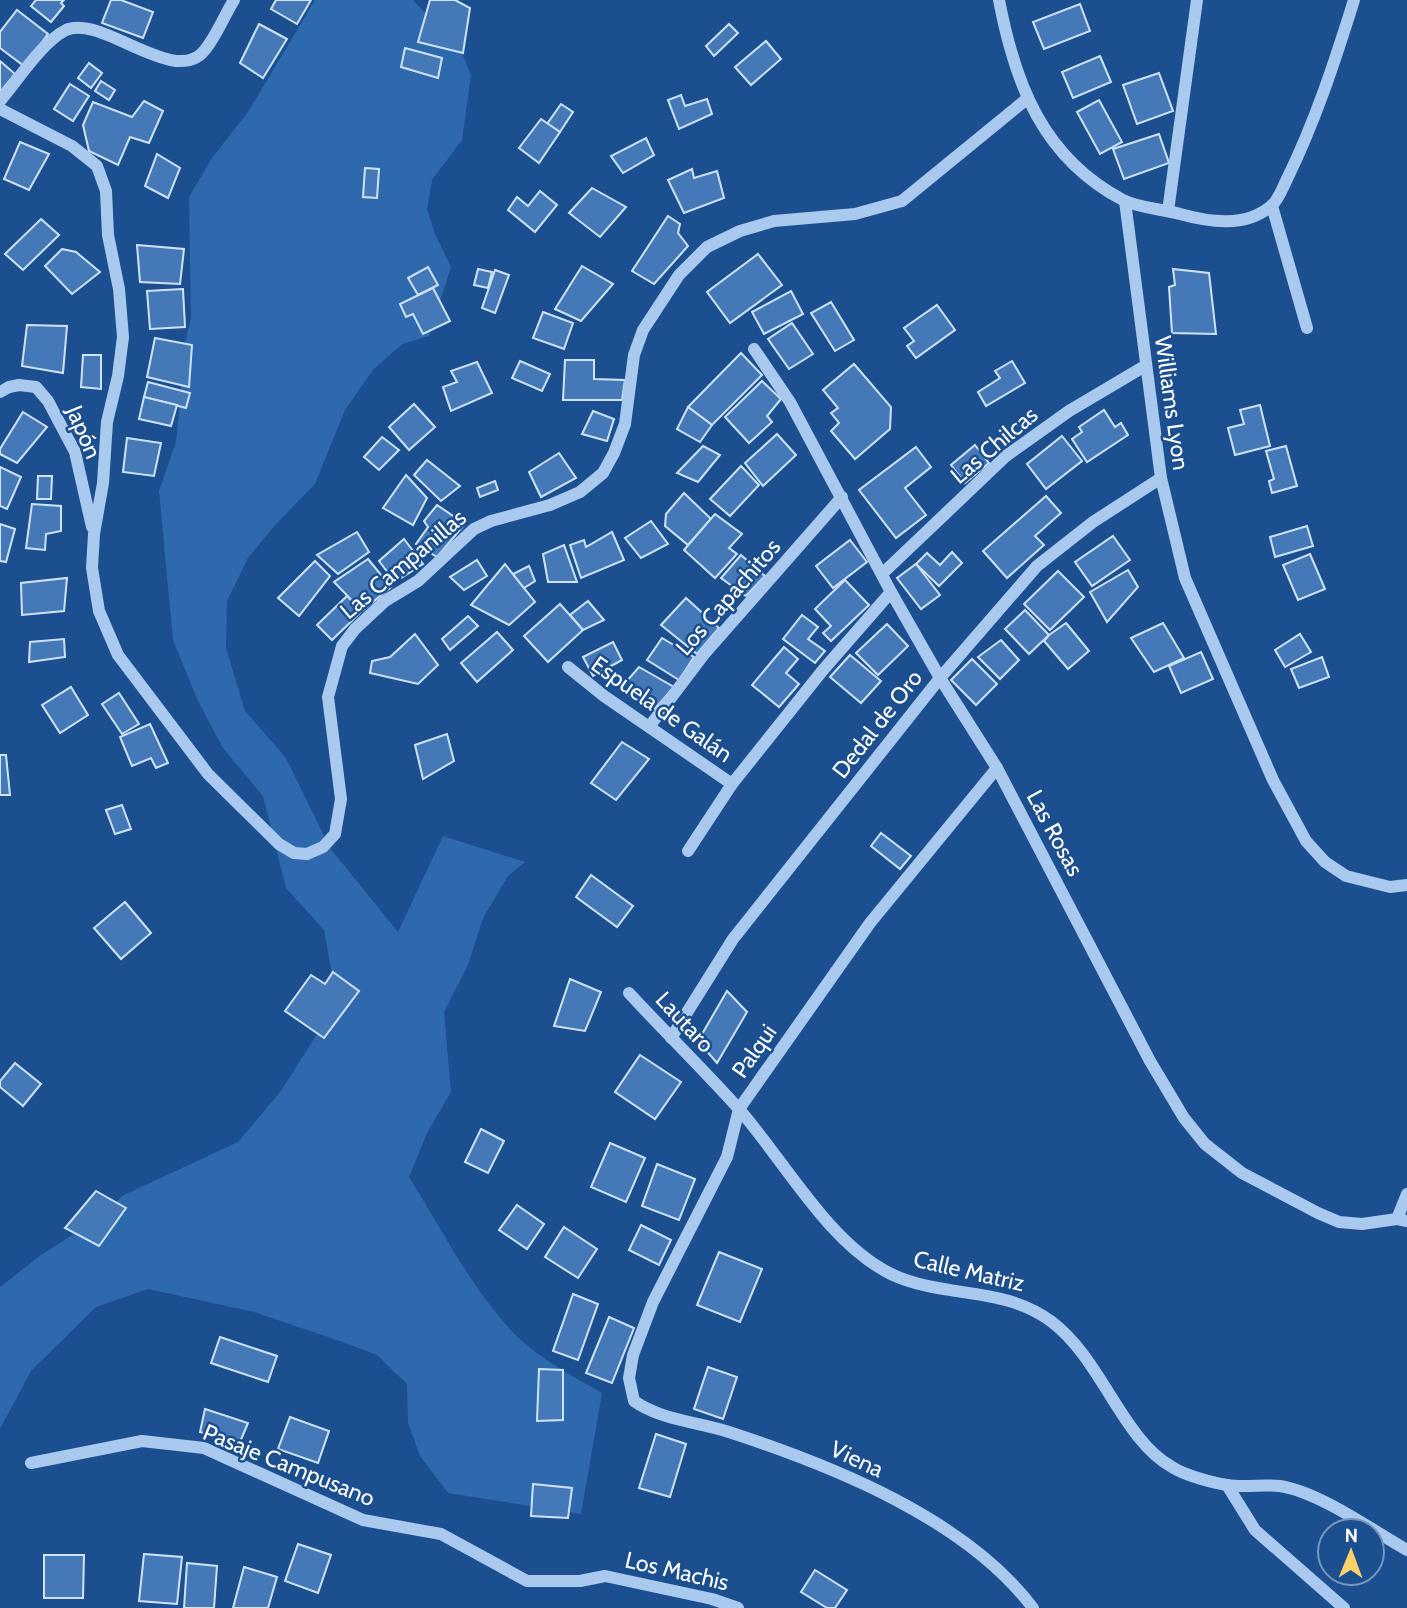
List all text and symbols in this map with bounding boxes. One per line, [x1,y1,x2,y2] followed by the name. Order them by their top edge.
[1149,334,1195,472] street label: Williams Lyon
[60,400,108,463] street label: Japón
[945,400,1043,490] street label: Las Chilcas
[334,503,472,625] street label: Las Campanillas
[670,533,786,661] street label: Los Capachitos
[586,650,738,768] street label: Espuela de Galán
[826,664,928,784] street label: Dedal de Oro
[1021,785,1089,881] street label: Las Rosas
[650,986,720,1058] street label: Lautaro
[726,1019,782,1083] street label: Palqui
[911,1245,1027,1297] street label: Calle Matriz
[199,1418,379,1512] street label: Pasaje Campusano
[826,1435,888,1483] street label: Viena
[1316,1517,1386,1587] north arrow
[1344,1524,1358,1547] text: N
[622,1545,732,1597] street label: Los Machis

